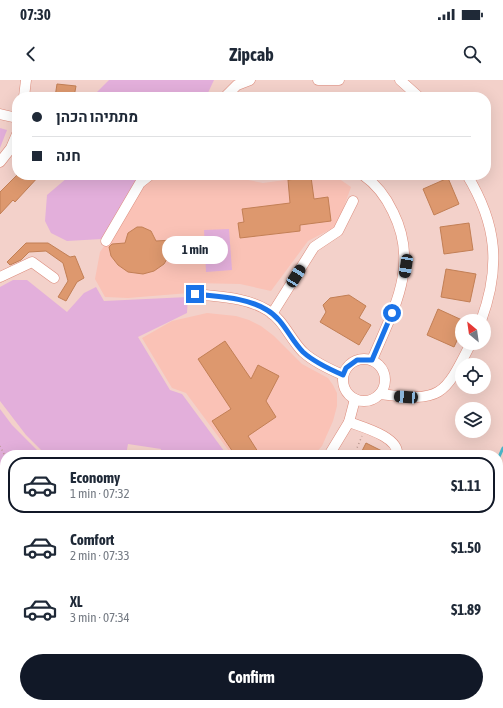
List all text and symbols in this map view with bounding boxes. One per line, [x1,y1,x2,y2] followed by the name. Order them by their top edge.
[20,6,51,23] text: 07:30
[20,43,42,65] icon: back
[461,43,483,65] icon: search
[229,44,274,65] text: Zipcab
[56,108,138,125] text: מתתיהו הכהן
[56,147,81,164] text: חנה
[162,236,228,264] callout: 1 min
[182,242,208,257] text: 1 min
[398,253,414,279] car
[285,263,307,289] car
[186,285,204,303] route end
[383,304,401,322] route start
[455,314,491,350] north arrow
[455,314,491,438] map controls
[455,358,491,394] button: locate
[394,390,418,404] car
[455,402,491,438] button: layers
[22,467,58,503] icon: car
[70,469,120,486] text: Economy
[451,477,481,494] text: $1.11
[70,486,130,501] text: 1 min · 07:32
[22,529,58,565] icon: car
[70,531,114,548] text: Comfort
[451,539,481,556] text: $1.50
[70,548,130,563] text: 2 min · 07:33
[22,591,58,627] icon: car
[70,593,83,610] text: XL
[451,601,481,618] text: $1.89
[70,610,130,625] text: 3 min · 07:34
[20,654,483,700] button: Confirm

